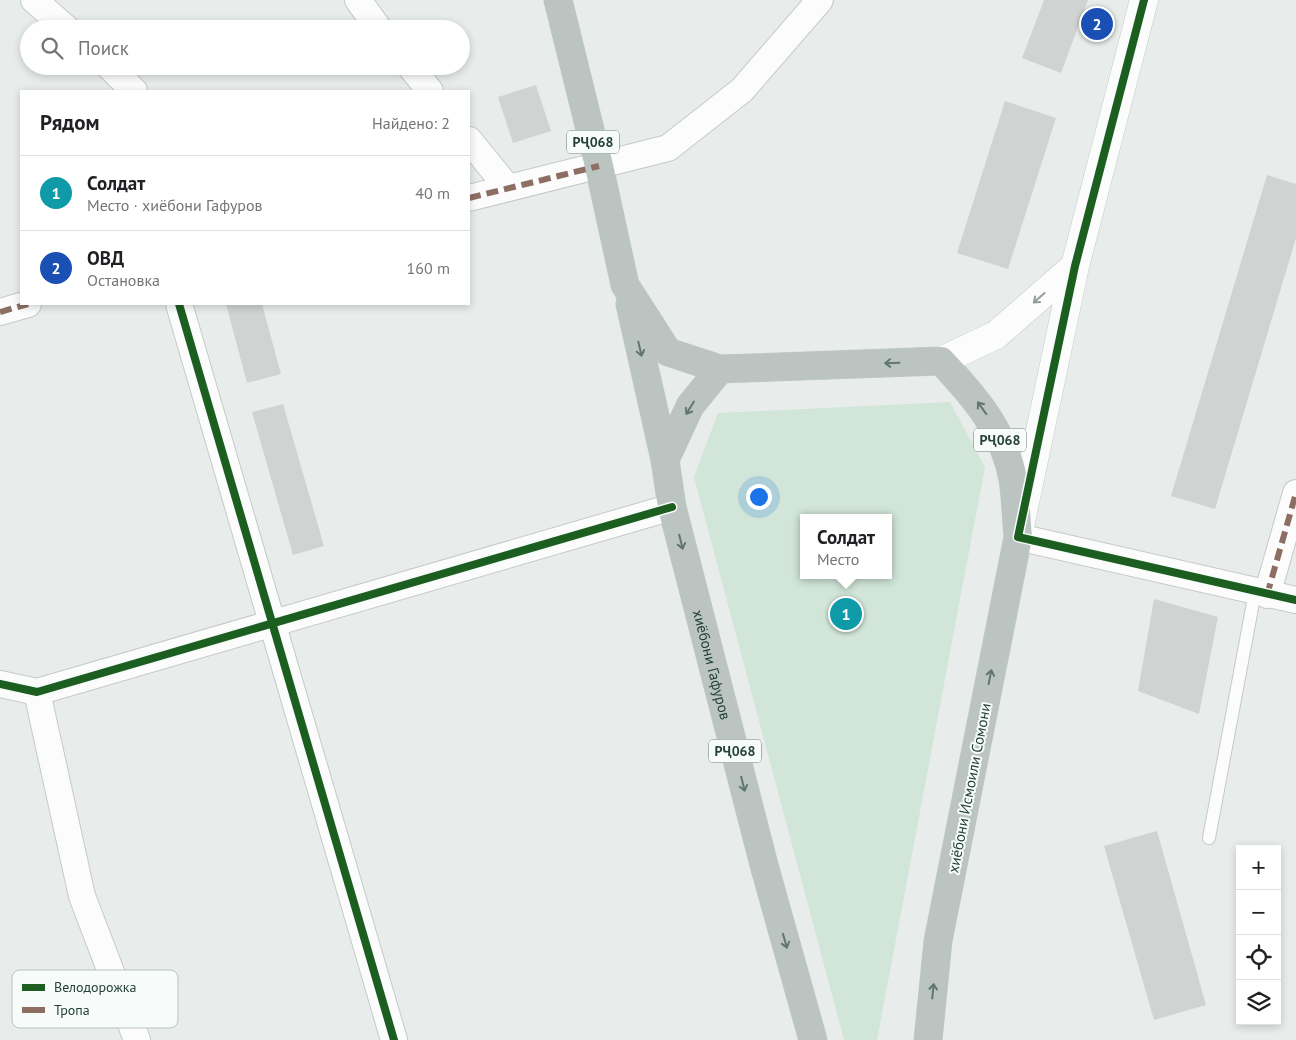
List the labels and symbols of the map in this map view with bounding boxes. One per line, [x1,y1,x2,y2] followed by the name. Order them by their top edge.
[1081,5,1113,43] pin: 2
[567,130,619,154] road number: РҶ068
[1032,292,1045,303] one-way arrow
[636,341,645,357] one-way arrow
[884,358,900,367] one-way arrow
[685,400,695,414] one-way arrow
[977,401,987,415] one-way arrow
[974,428,1026,452] road number: РҶ068
[746,484,772,510] your location
[677,534,686,550] one-way arrow
[830,595,862,633] pin: 1
[689,607,736,722] street label: хиёбони Гафуров
[986,669,996,685] one-way arrow
[943,701,995,875] street label: хиёбони Исмоили Сомони
[709,739,761,762] road number: РҶ068
[739,776,748,792] one-way arrow
[781,933,791,949] one-way arrow
[12,970,178,1028] legend
[54,978,136,996] text: Велодорожка
[928,984,938,1000] one-way arrow
[54,1001,90,1019] text: Тропа

